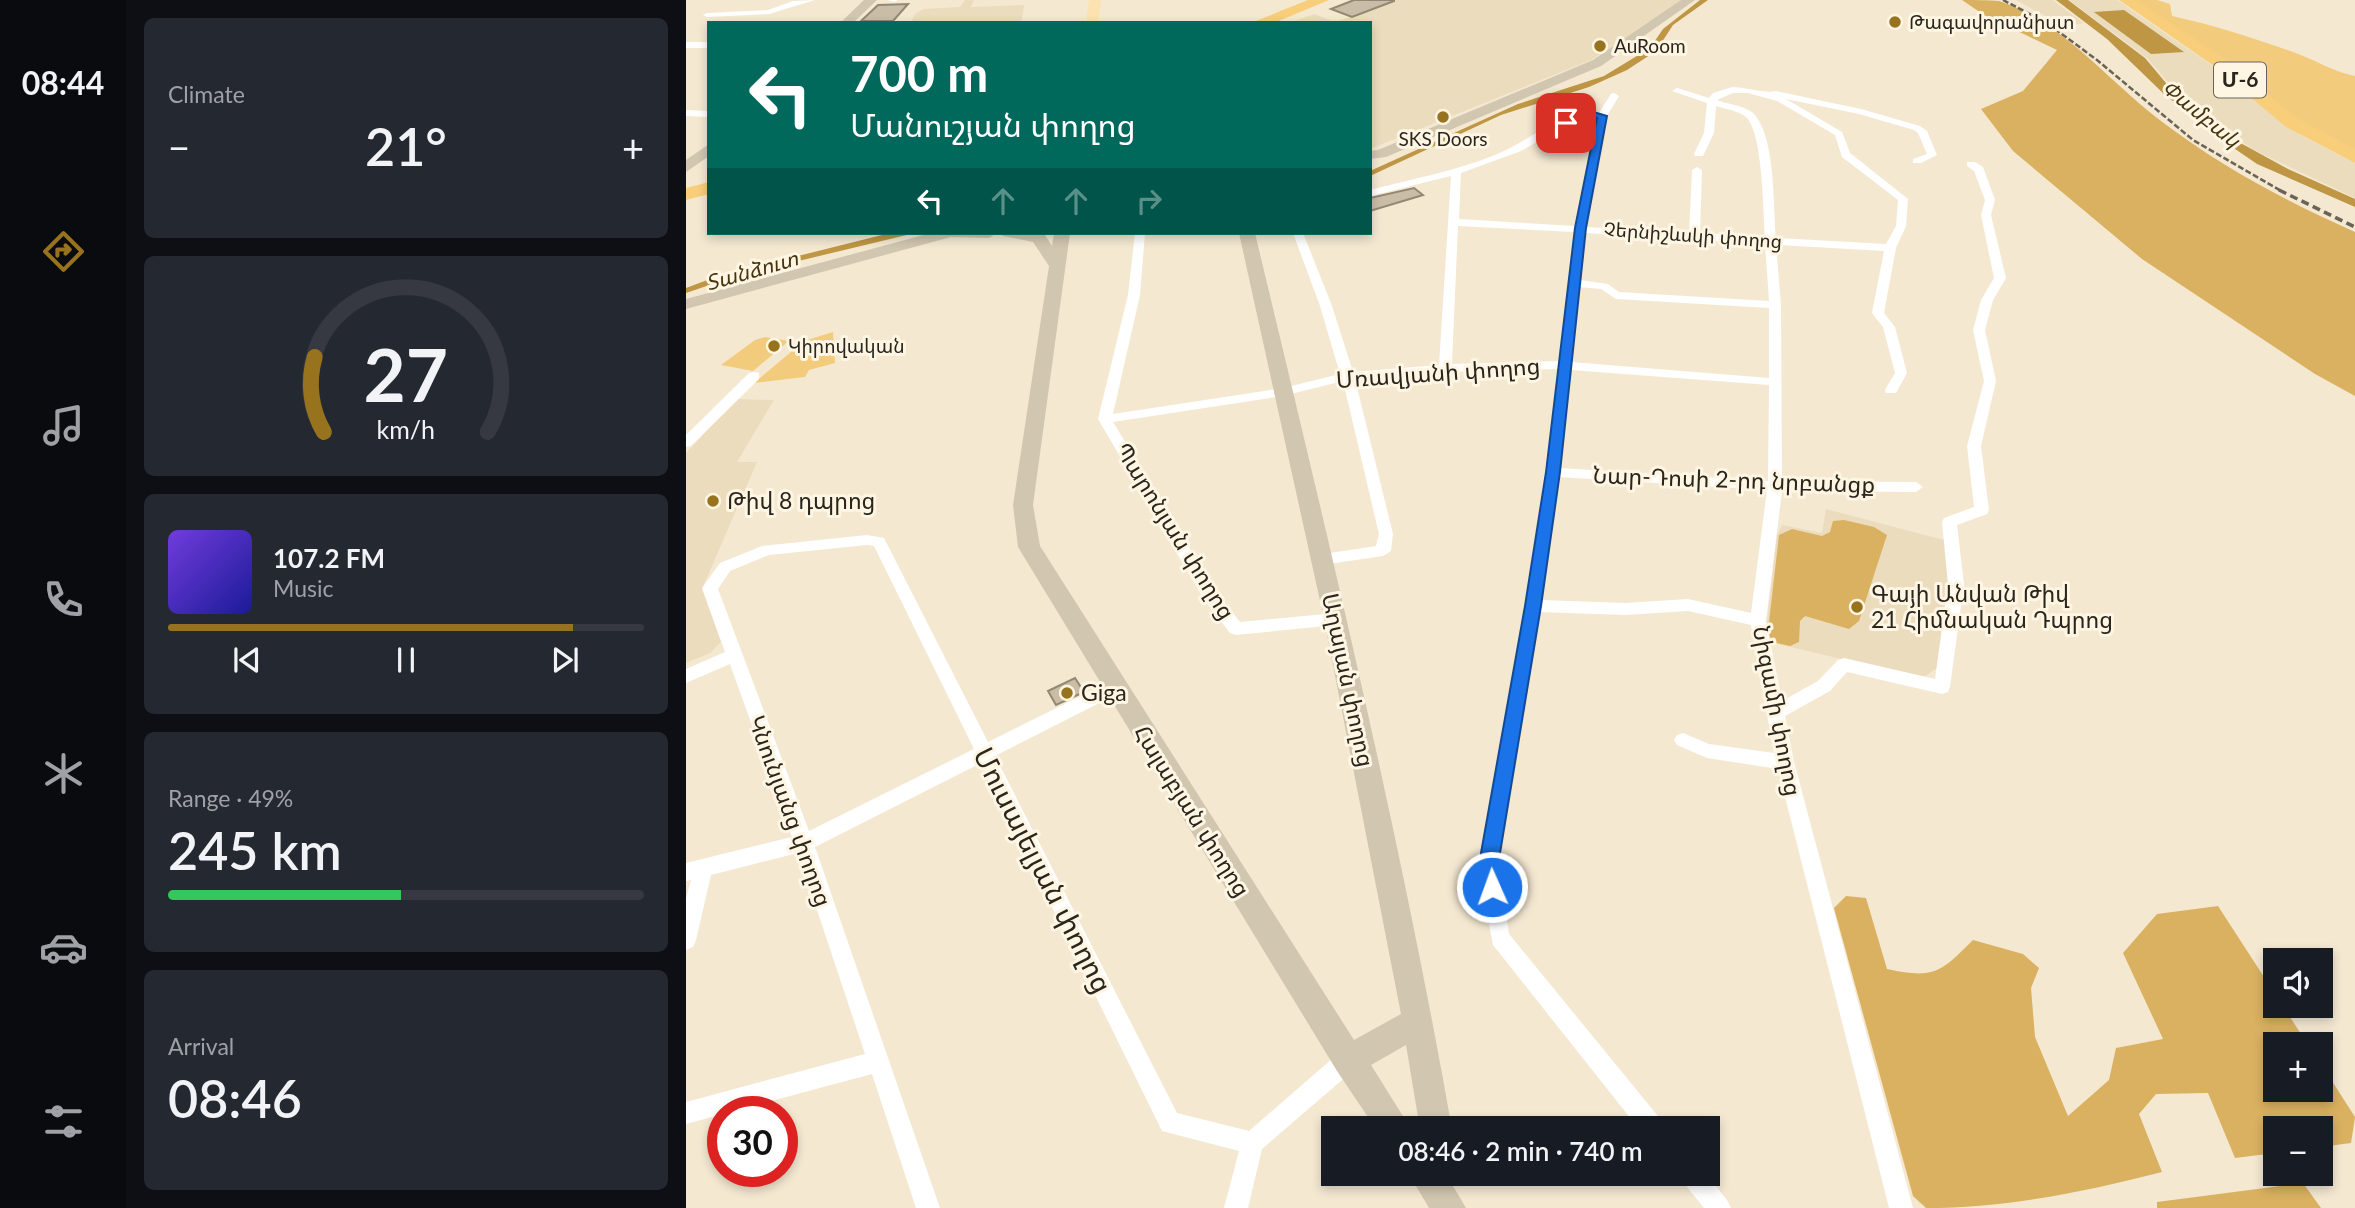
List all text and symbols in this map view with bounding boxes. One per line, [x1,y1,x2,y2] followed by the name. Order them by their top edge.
[1909,10,2074,34] place label: Թագավորանիստ
[1887,14,1903,30] marker: Թագավորանիստ
[1614,34,1686,57] place label: AuRoom
[1592,38,1608,54] marker: AuRoom
[850,44,988,102] text: 700 m
[735,49,826,140] icon: left
[2214,62,2266,98] road number: Մ-6
[22,63,104,102] text: 08:44
[2157,74,2247,154] water label: Փամբակ
[168,80,245,108] text: Climate
[1536,93,1596,153] pin
[1547,104,1585,142] icon: arrive
[850,105,1136,144] text: Մանուշյան փողոց
[1435,109,1451,125] marker: SKS Doors
[365,115,447,177] text: 21°
[168,124,190,170] text: −
[622,124,644,170] text: +
[1398,127,1488,150] place label: SKS Doors
[911,182,949,220] icon: left
[984,182,1022,220] icon: ahead
[1057,182,1095,220] icon: ahead
[1130,182,1168,220] icon: right
[1603,217,1783,253] street label: Չերնիշևսկի փողոց
[39,227,88,276] icon: directions
[702,244,801,295] water label: Տանձուտ
[364,330,448,418] text: 27
[788,334,905,358] place label: Կիրովական
[766,338,782,354] marker: Կիրովական
[1335,351,1541,394] street label: Մռավյանի փողոց
[39,401,88,450] icon: music
[377,414,435,444] text: km/h
[1109,437,1242,625] street label: Պարոնյան փողոց
[1592,460,1876,499] street label: Նար-Դոսի 2-րդ նրբանցք
[727,486,875,515] place label: Թիվ 8 դպրոց
[705,493,721,509] marker: Թիվ 8 դպրոց
[273,542,385,574] text: 107.2 FM
[273,574,333,602] text: Music
[39,575,88,624] icon: phone
[1871,579,2113,634] place label: Գայի Անվան Թիվ 21 Հիմնական Դպրոց
[1316,590,1381,769] street label: Աղայան փողոց
[1849,599,1865,615] marker: Գայի Անվան Թիվ 21 Հիմնական Դպրոց
[1747,623,1808,798] street label: Նիզամի փողոց
[228,641,266,679] icon: previous
[387,641,425,679] icon: pause
[546,641,584,679] icon: next
[1081,678,1127,706] place label: Giga
[1059,685,1075,701] marker: Giga
[742,711,839,910] street label: Կնունյանց փողոց
[1128,720,1257,902] street label: Հալաբյան փողոց
[966,741,1121,999] street label: Մուսայելյան փողոց
[39,749,88,798] icon: climate
[168,784,293,812] text: Range · 49%
[168,819,342,881] text: 245 km
[1455,850,1529,924] position arrow
[39,923,88,972] icon: car
[2263,948,2333,1186] map controls
[2263,948,2333,1018] button: sound
[168,1032,234,1060] text: Arrival
[2263,1032,2333,1102] button: +
[168,1067,302,1129] text: 08:46
[707,1096,798,1187] speed limit sign: 30
[39,1097,88,1146] icon: filters
[2263,1116,2333,1186] button: −
[1398,1135,1643,1167] text: 08:46 · 2 min · 740 m

